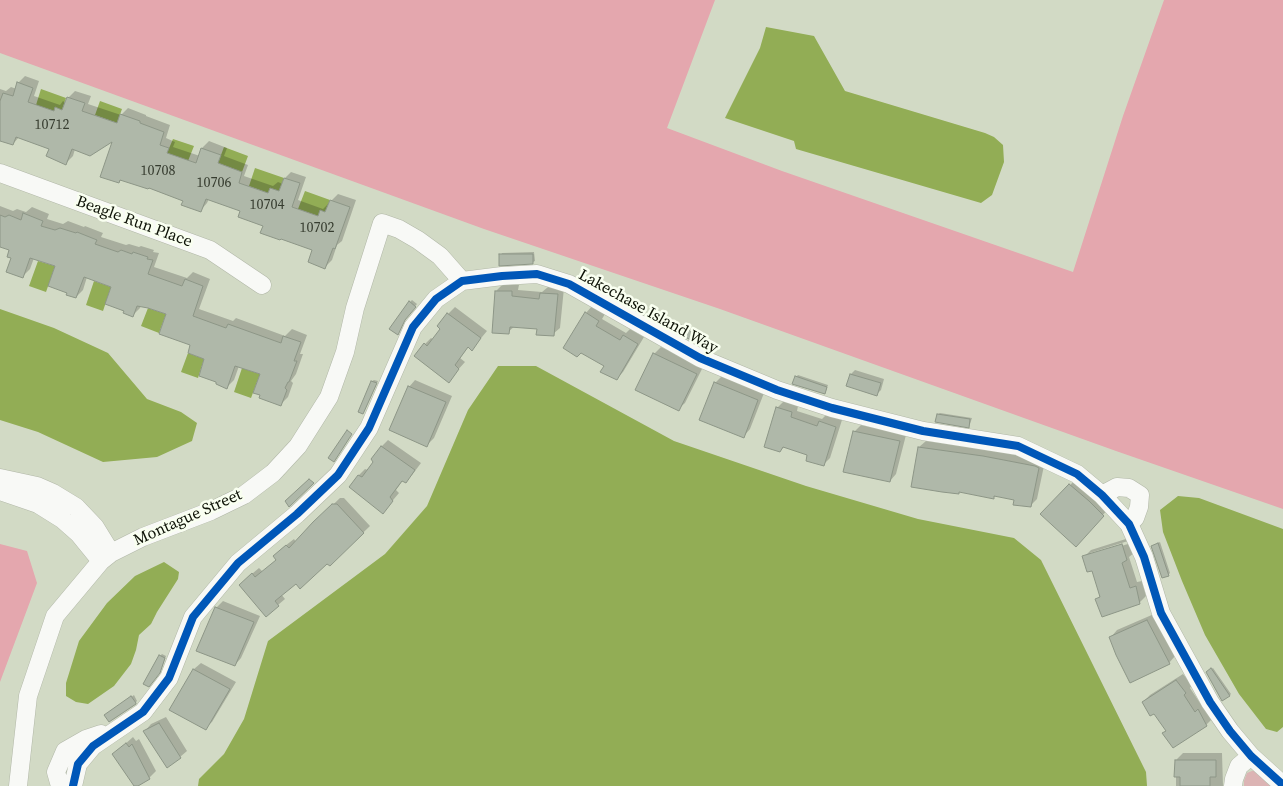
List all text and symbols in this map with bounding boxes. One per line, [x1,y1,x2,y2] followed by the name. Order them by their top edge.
[35,117,69,133] house number: 10712
[141,163,175,179] house number: 10708
[197,175,231,191] house number: 10706
[73,192,195,252] street label: Beagle Run Place
[250,197,284,213] house number: 10704
[300,220,334,236] house number: 10702
[575,266,721,358] street label: Lakechase Island Way
[131,486,245,550] street label: Montague Street

